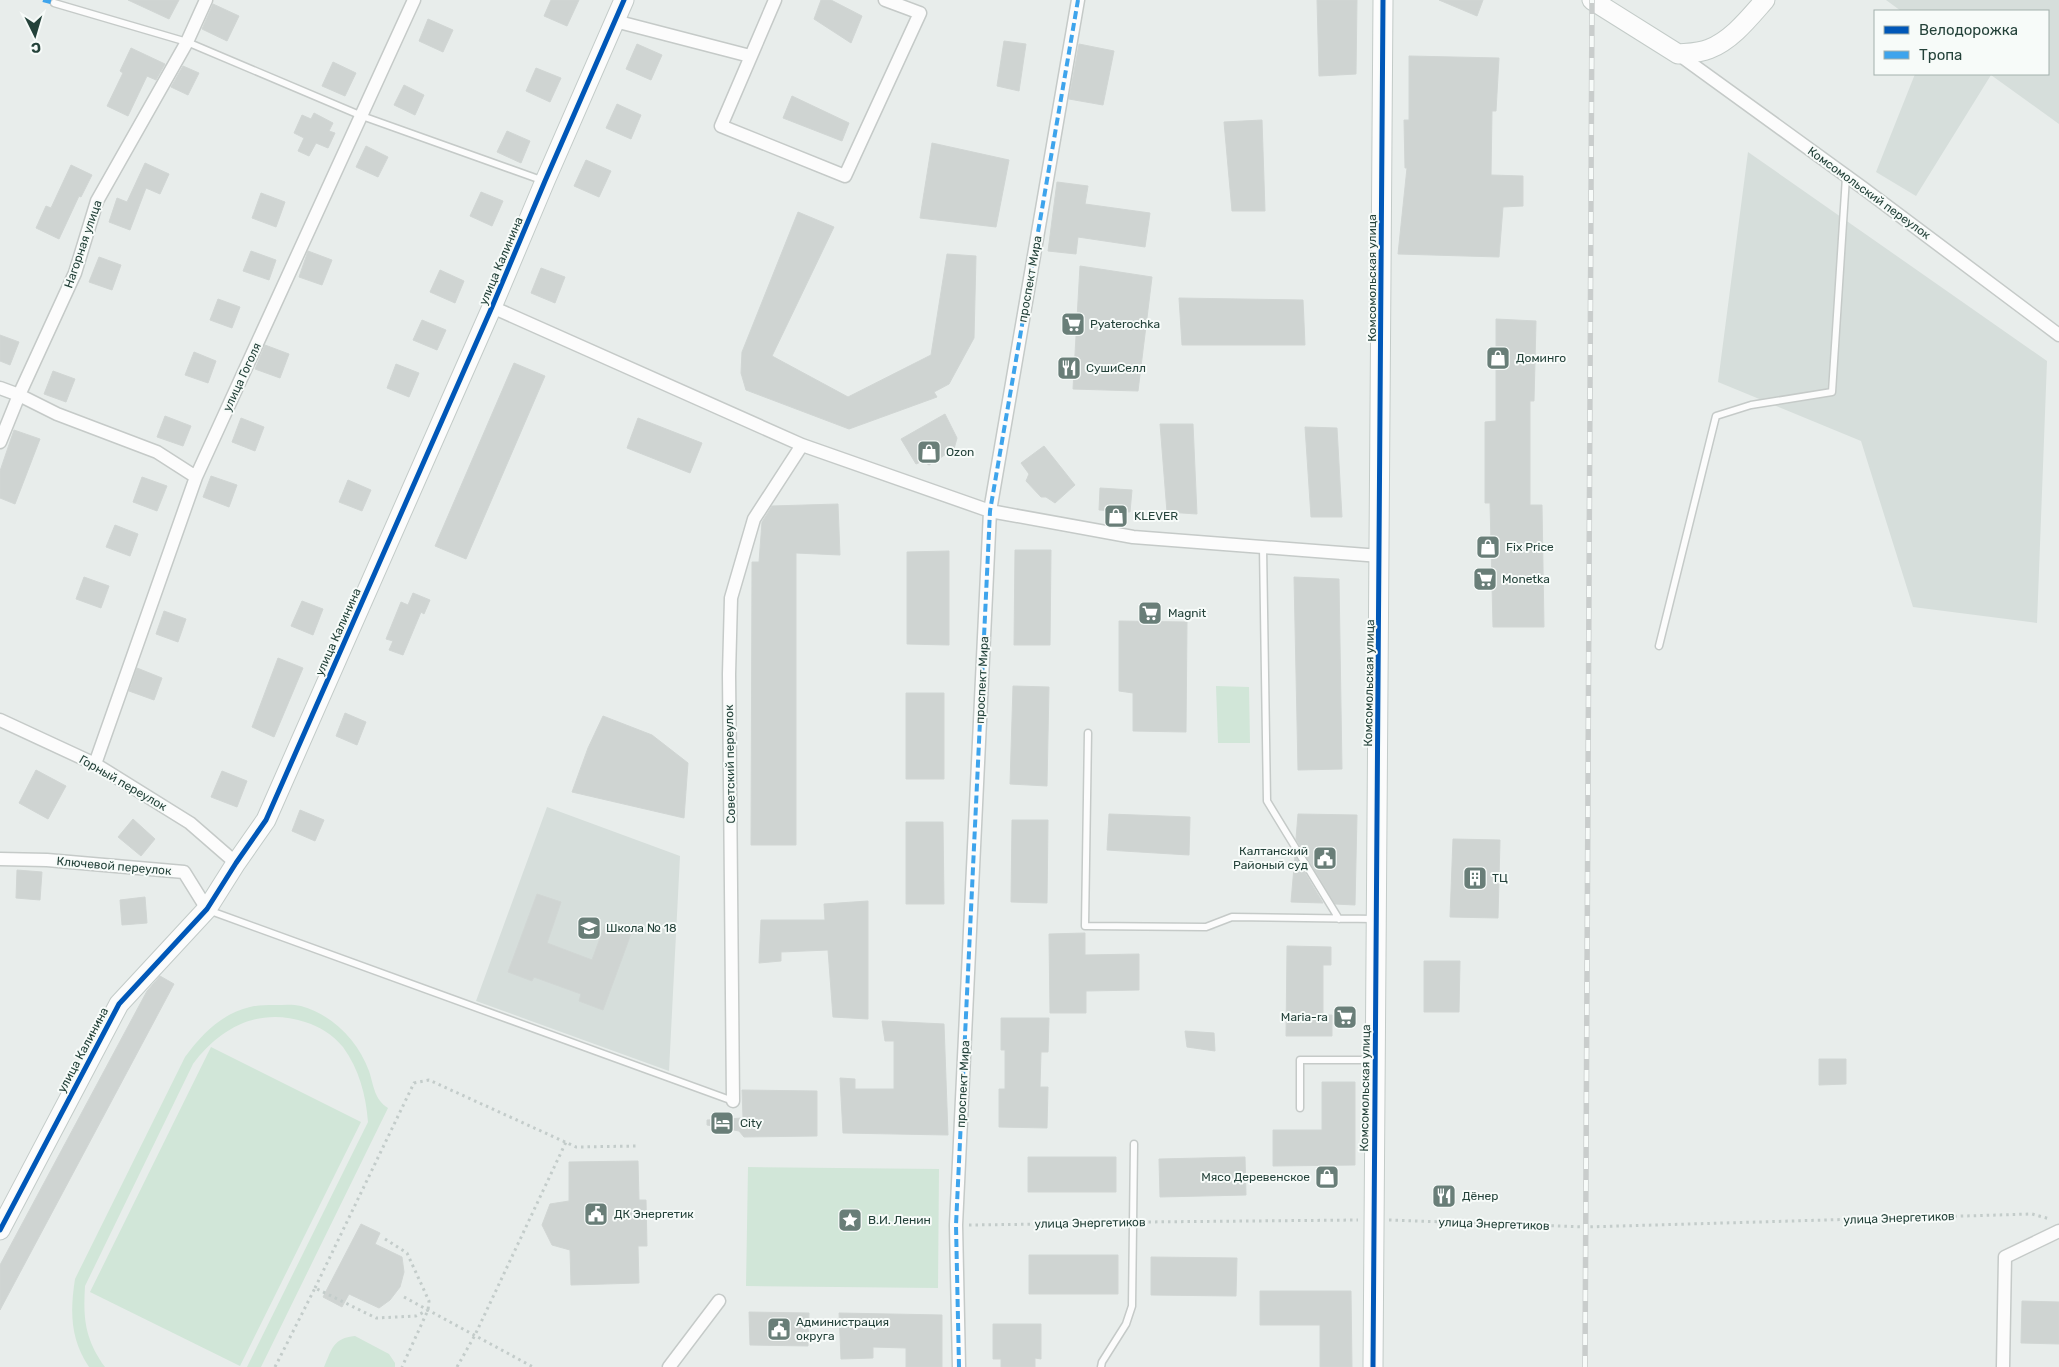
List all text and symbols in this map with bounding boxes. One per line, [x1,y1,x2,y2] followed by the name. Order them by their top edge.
[10,10,60,60] north arrow
[1874,10,2049,75] legend
[1919,21,2018,39] text: Велодорожка
[30,39,42,56] text: С
[1919,46,1962,64] text: Тропа
[1805,144,1934,243] street label: Комсомольский переулок
[61,198,105,290] street label: Нагорная улица
[1365,214,1379,342] street label: Комсомольская улица
[476,215,526,307] street label: улица Калинина
[1015,235,1045,323] street label: проспект Мира
[1060,311,1086,337] supermarket icon: Pyaterochka
[1090,317,1160,331] place label: Pyaterochka
[220,340,264,414] street label: улица Гоголя
[1485,345,1511,371] shop icon: Доминго
[1516,351,1566,365] place label: Доминго
[1056,355,1082,381] restaurant icon: СушиСелл
[1086,361,1146,375] place label: СушиСелл
[916,439,942,465] shop icon: Ozon
[946,445,974,459] place label: Ozon
[1103,503,1129,529] shop icon: KLEVER
[1134,509,1178,523] place label: KLEVER
[1475,534,1501,560] shop icon: Fix Price
[1506,540,1554,554] place label: Fix Price
[1472,566,1498,592] supermarket icon: Monetka
[1502,572,1550,586] place label: Monetka
[312,586,364,678] street label: улица Калинина
[1137,600,1163,626] supermarket icon: Magnit
[1168,606,1206,620] place label: Magnit
[1361,619,1377,747] street label: Комсомольская улица
[973,636,991,724] street label: проспект Мира
[722,704,738,824] street label: Советский переулок
[77,752,170,814] street label: Горный переулок
[1233,844,1308,872] place label: Калтанский Районый суд
[1312,845,1338,871] public building icon: Калтанский Районый суд
[56,854,173,878] street label: Ключевой переулок
[1462,865,1488,891] building icon: ТЦ
[1492,871,1508,885] place label: ТЦ
[576,915,602,941] school or university icon: Школа № 18
[606,921,677,935] place label: Школа № 18
[1332,1004,1358,1030] supermarket icon: Maria-ra
[55,1005,111,1095] street label: улица Калинина
[1281,1010,1328,1024] place label: Maria-ra
[1357,1024,1373,1152] street label: Комсомольская улица
[954,1040,972,1128] street label: проспект Мира
[709,1110,735,1136] hotel icon: City
[740,1116,763,1130] place label: City
[1314,1164,1340,1190] shop icon: Мясо Деревенское
[1201,1170,1310,1184] place label: Мясо Деревенское
[1431,1183,1457,1209] restaurant icon: Дёнер
[1462,1189,1498,1203] place label: Дёнер
[583,1201,609,1227] public building icon: ДК Энергетик
[614,1207,694,1221] place label: ДК Энергетик
[837,1207,863,1233] place icon: В.И. Ленин
[1843,1209,1955,1227] street label: улица Энергетиков
[868,1213,931,1227] place label: В.И. Ленин
[1034,1215,1146,1231] street label: улица Энергетиков
[1438,1215,1550,1233] street label: улица Энергетиков
[796,1315,889,1343] place label: Администрация округа
[766,1316,792,1342] public building icon: Администрация округа

